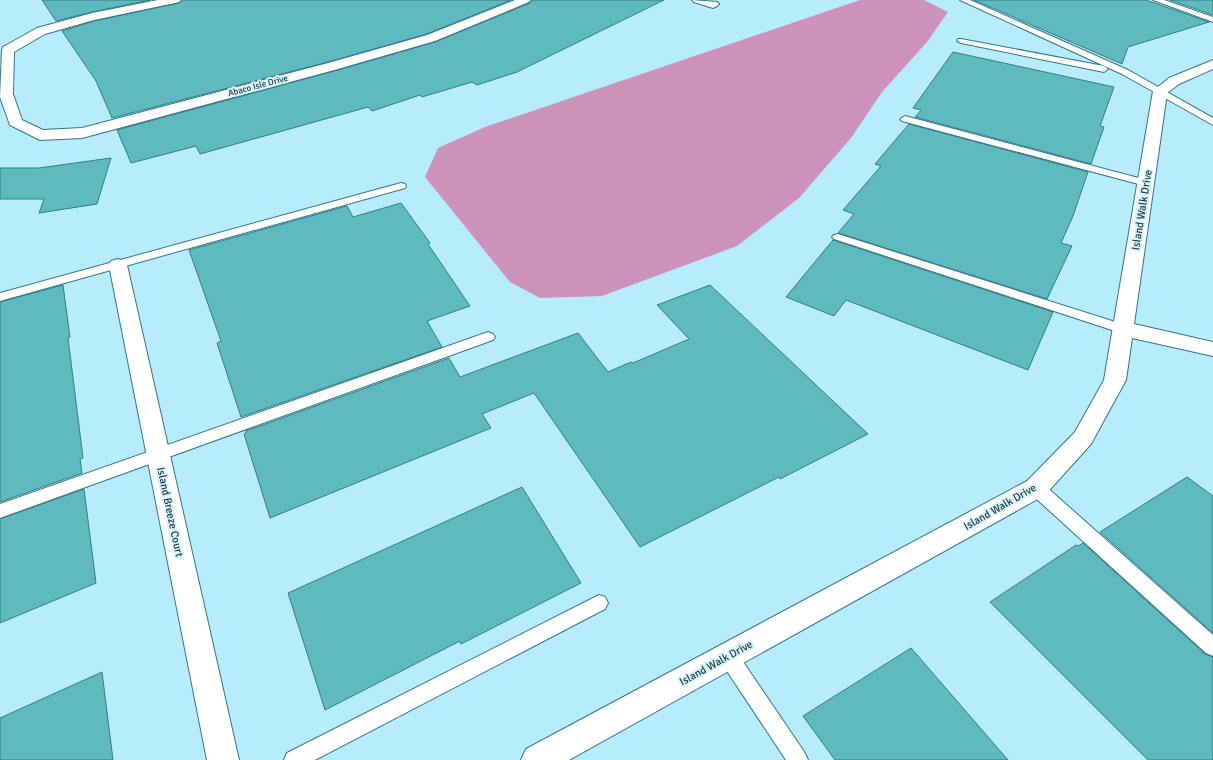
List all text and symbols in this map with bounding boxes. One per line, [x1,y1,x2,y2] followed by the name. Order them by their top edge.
[227,73,290,99] street label: Abaco Isle Drive
[1129,169,1155,251] street label: Island Walk Drive
[154,466,186,558] street label: Island Breeze Court
[961,481,1039,533] street label: Island Walk Drive
[677,638,755,688] street label: Island Walk Drive

